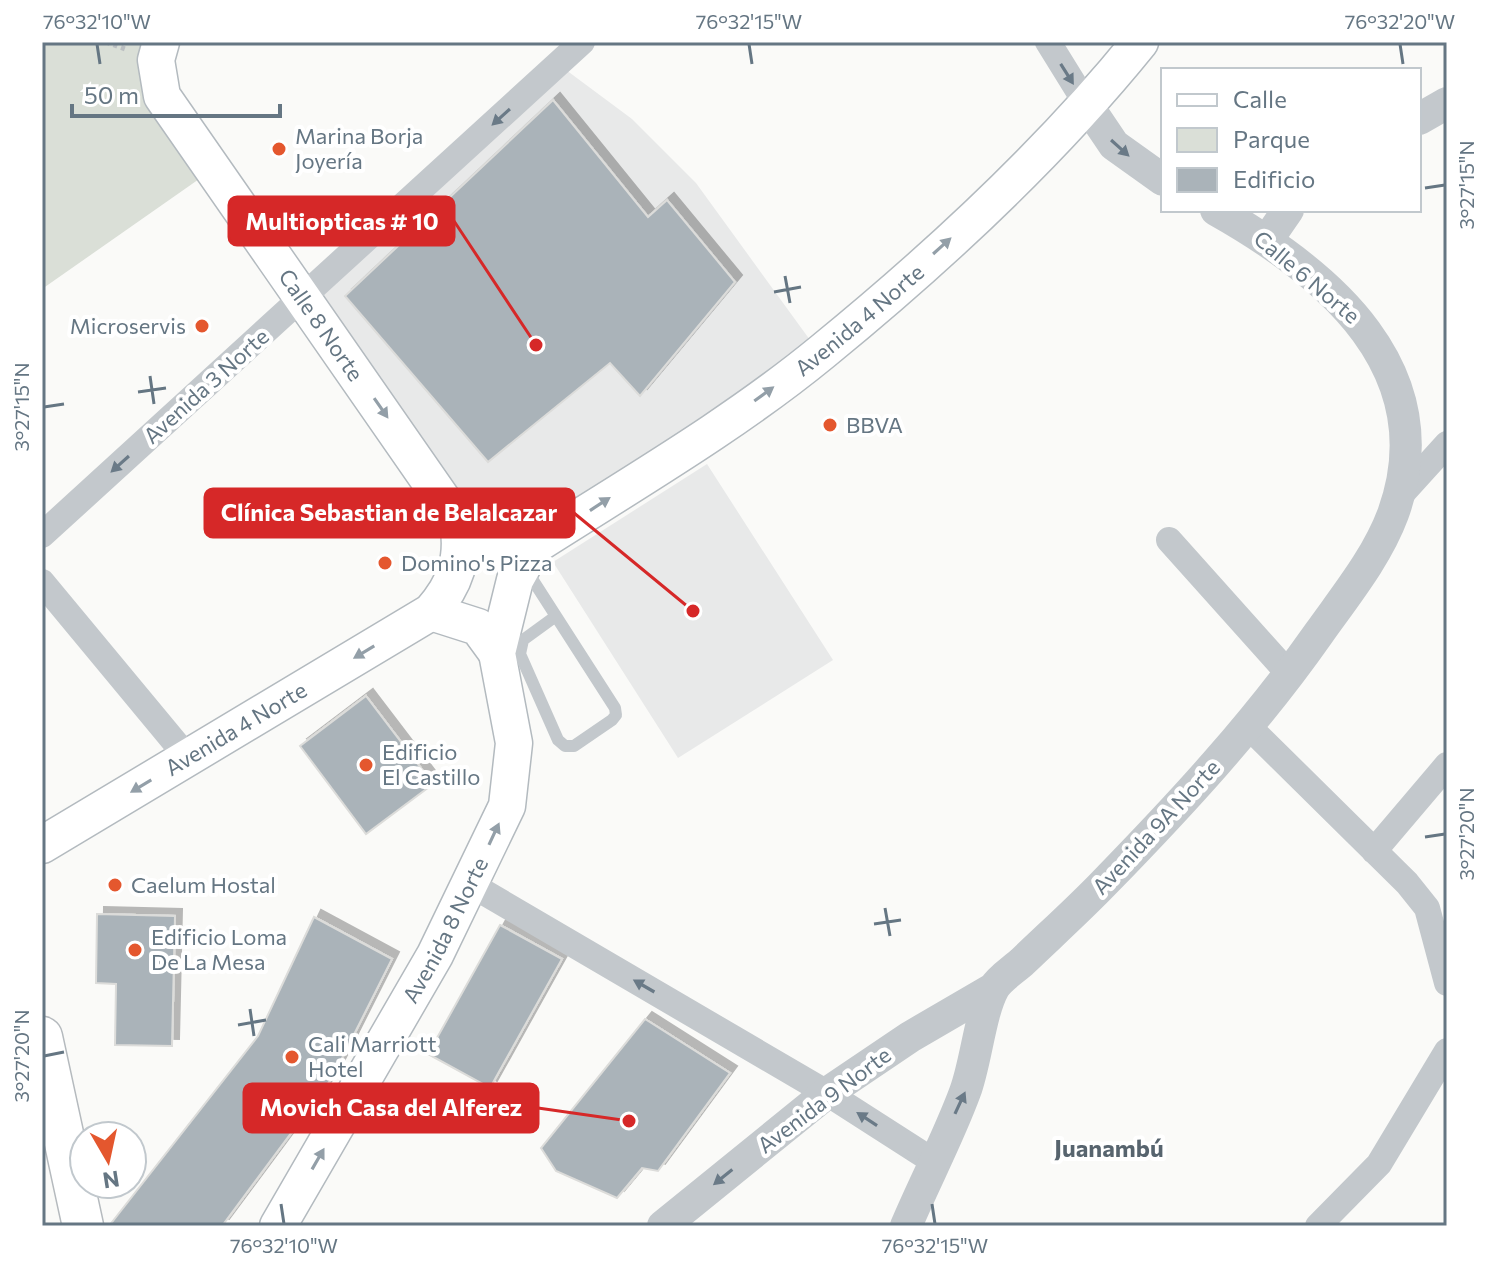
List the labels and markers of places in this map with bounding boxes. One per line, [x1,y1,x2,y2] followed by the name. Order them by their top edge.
[295,122,423,174] place label: Marina Borja Joyería
[270,140,288,158] marker: Marina Borja Joyería
[229,197,454,245] callout: Multiopticas # 10
[70,312,186,339] place label: Microservis
[193,317,211,335] marker: Microservis
[846,411,903,438] place label: BBVA
[821,416,839,434] marker: BBVA
[205,489,574,537] callout: Clínica Sebastian de Belalcazar
[401,549,552,576] place label: Domino's Pizza
[376,554,394,572] marker: Domino's Pizza
[382,738,480,790] place label: Edificio El Castillo
[357,756,375,774] marker: Edificio El Castillo
[131,871,276,898] place label: Caelum Hostal
[106,876,124,894] marker: Caelum Hostal
[151,923,287,975] place label: Edificio Loma De La Mesa
[126,941,144,959] marker: Edificio Loma De La Mesa
[308,1030,437,1082] place label: Cali Marriott Hotel
[283,1048,301,1066] marker: Cali Marriott Hotel
[244,1084,538,1132] callout: Movich Casa del Alferez

